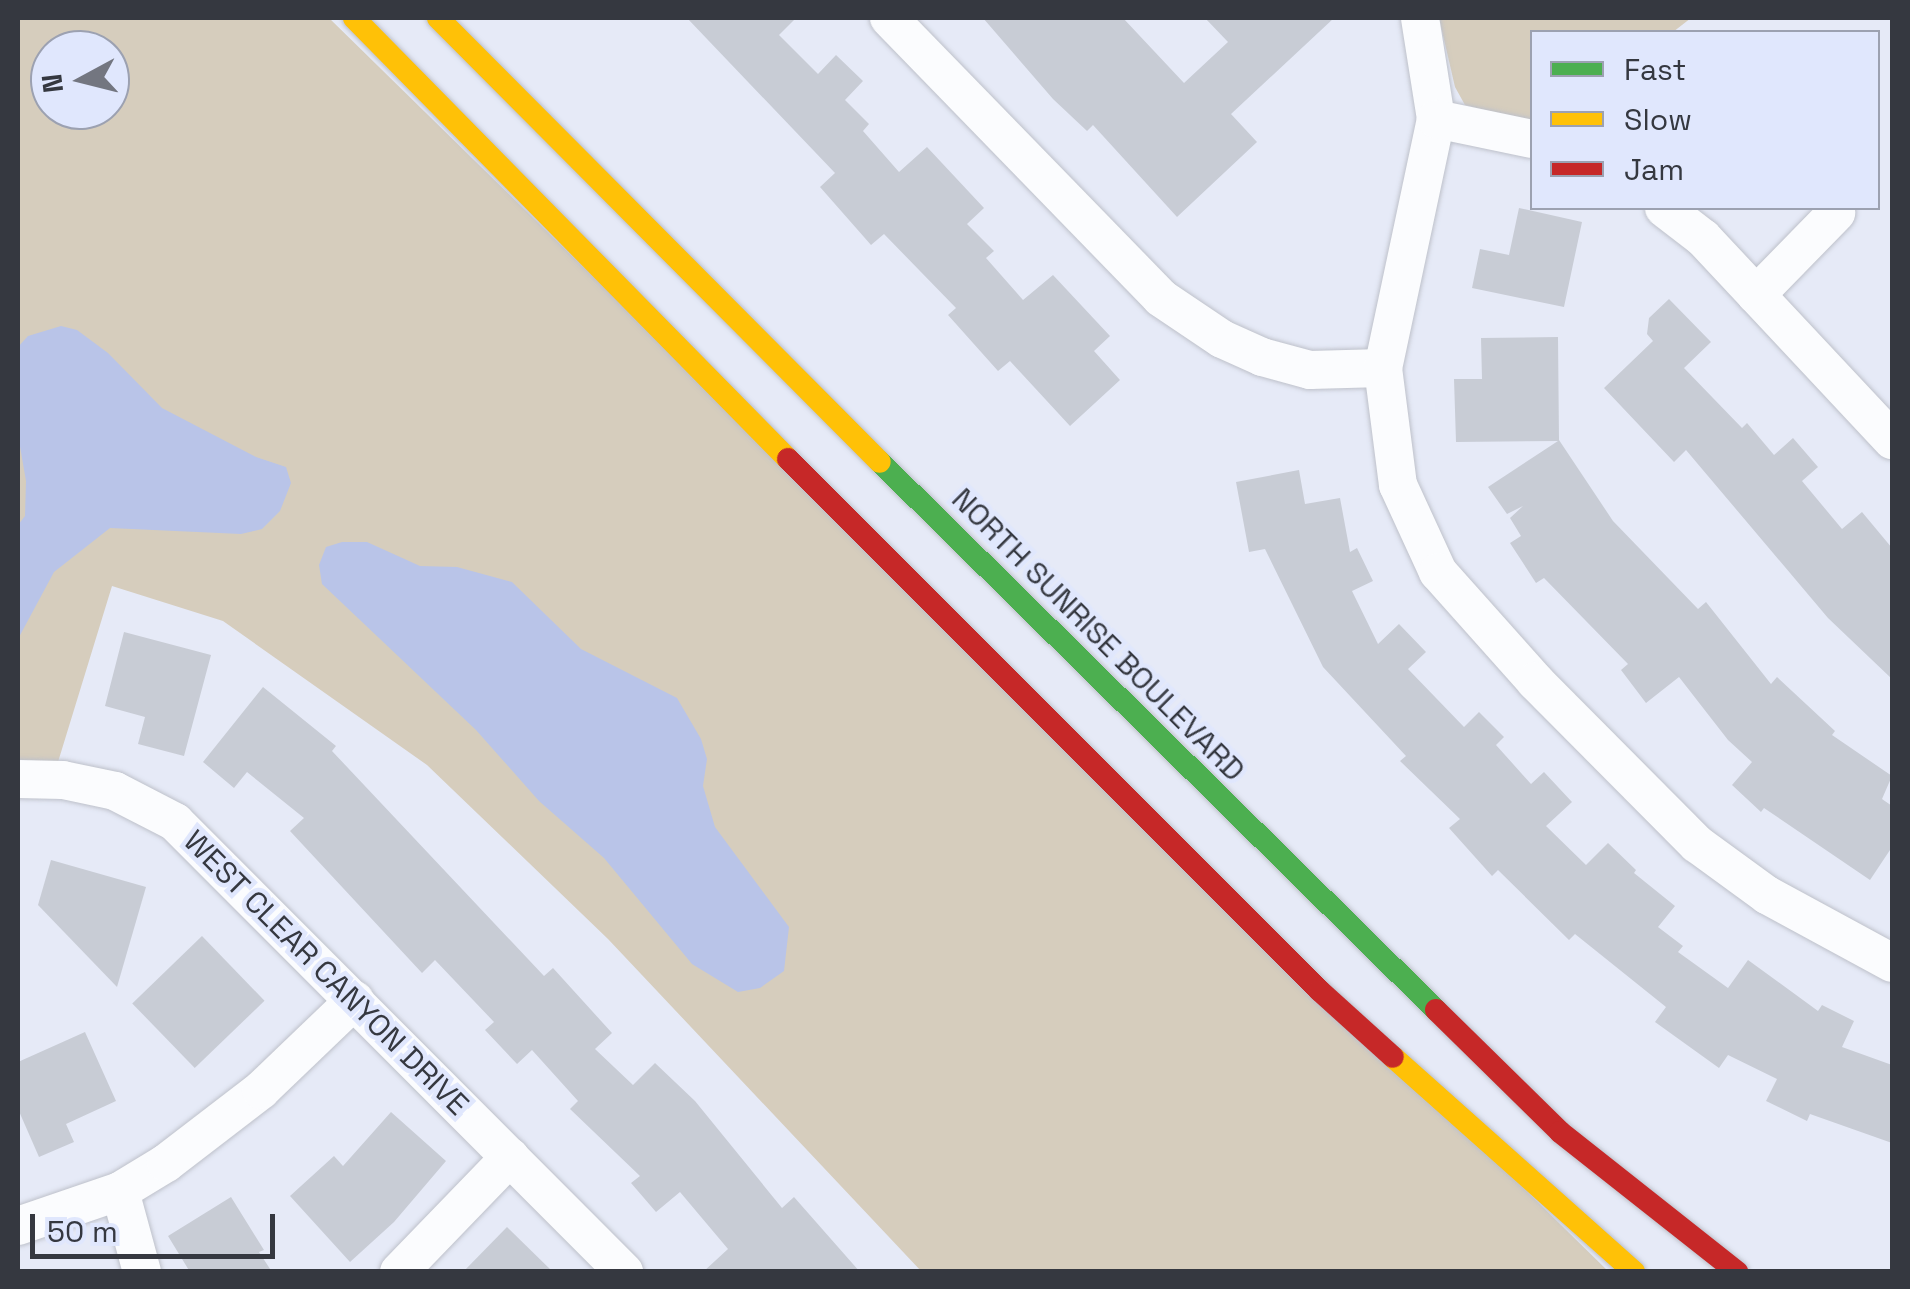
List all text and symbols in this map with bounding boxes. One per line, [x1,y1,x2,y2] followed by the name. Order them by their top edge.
[30,30,130,130] north arrow
[1530,30,1880,210] legend
[1624,50,1686,89] text: Fast
[33,72,71,95] text: N
[1624,100,1692,139] text: Slow
[1624,150,1684,189] text: Jam
[944,481,1252,789] street label: NORTH SUNRISE BOULEVARD
[176,823,476,1123] street label: WEST CLEAR CANYON DRIVE
[35,1194,280,1256] scale bar
[47,1212,118,1251] text: 50 m

